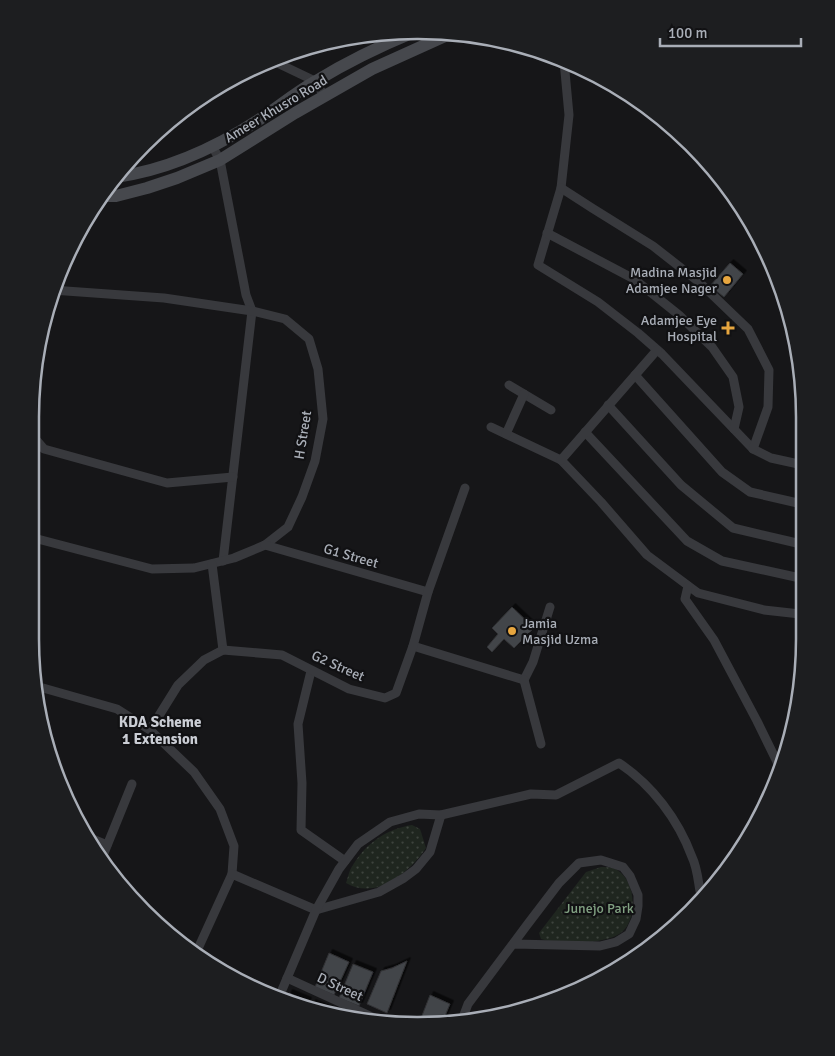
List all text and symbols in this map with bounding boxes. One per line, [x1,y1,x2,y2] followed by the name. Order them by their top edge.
[660,15,801,47] scale bar
[668,24,708,42] text: 100 m
[222,72,330,146] street label: Ameer Khusro Road
[626,264,718,297] place label: Madina Masjid Adamjee Nager
[721,274,733,286] marker: Madina Masjid Adamjee Nager
[641,312,717,345] place label: Adamjee Eye Hospital
[721,321,735,335] marker: Adamjee Eye Hospital
[291,409,315,461] street label: H Street
[322,540,380,572] street label: G1 Street
[522,615,598,648] place label: Jamia Masjid Uzma
[506,625,518,637] marker: Jamia Masjid Uzma
[309,647,367,685] street label: G2 Street
[119,713,201,748] district label: KDA Scheme 1 Extension
[564,900,634,917] park label: Junejo Park
[314,969,366,1005] street label: D Street

